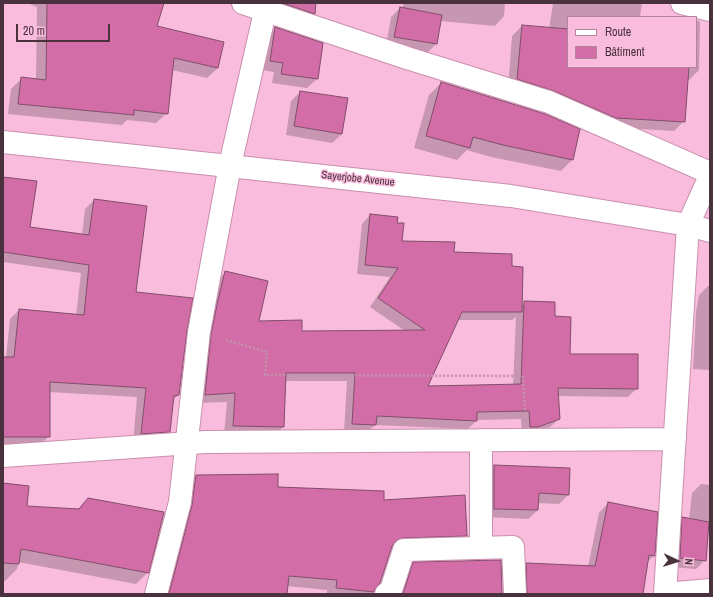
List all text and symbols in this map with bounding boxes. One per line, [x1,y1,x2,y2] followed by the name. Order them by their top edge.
[18,16,112,42] scale bar
[567,16,697,68] legend
[23,23,45,39] text: 20 m
[605,24,631,40] text: Route
[605,44,644,60] text: Bâtiment
[321,169,395,189] street label: Sayerjobe Avenue
[657,541,697,581] north arrow
[682,558,696,566] text: N

